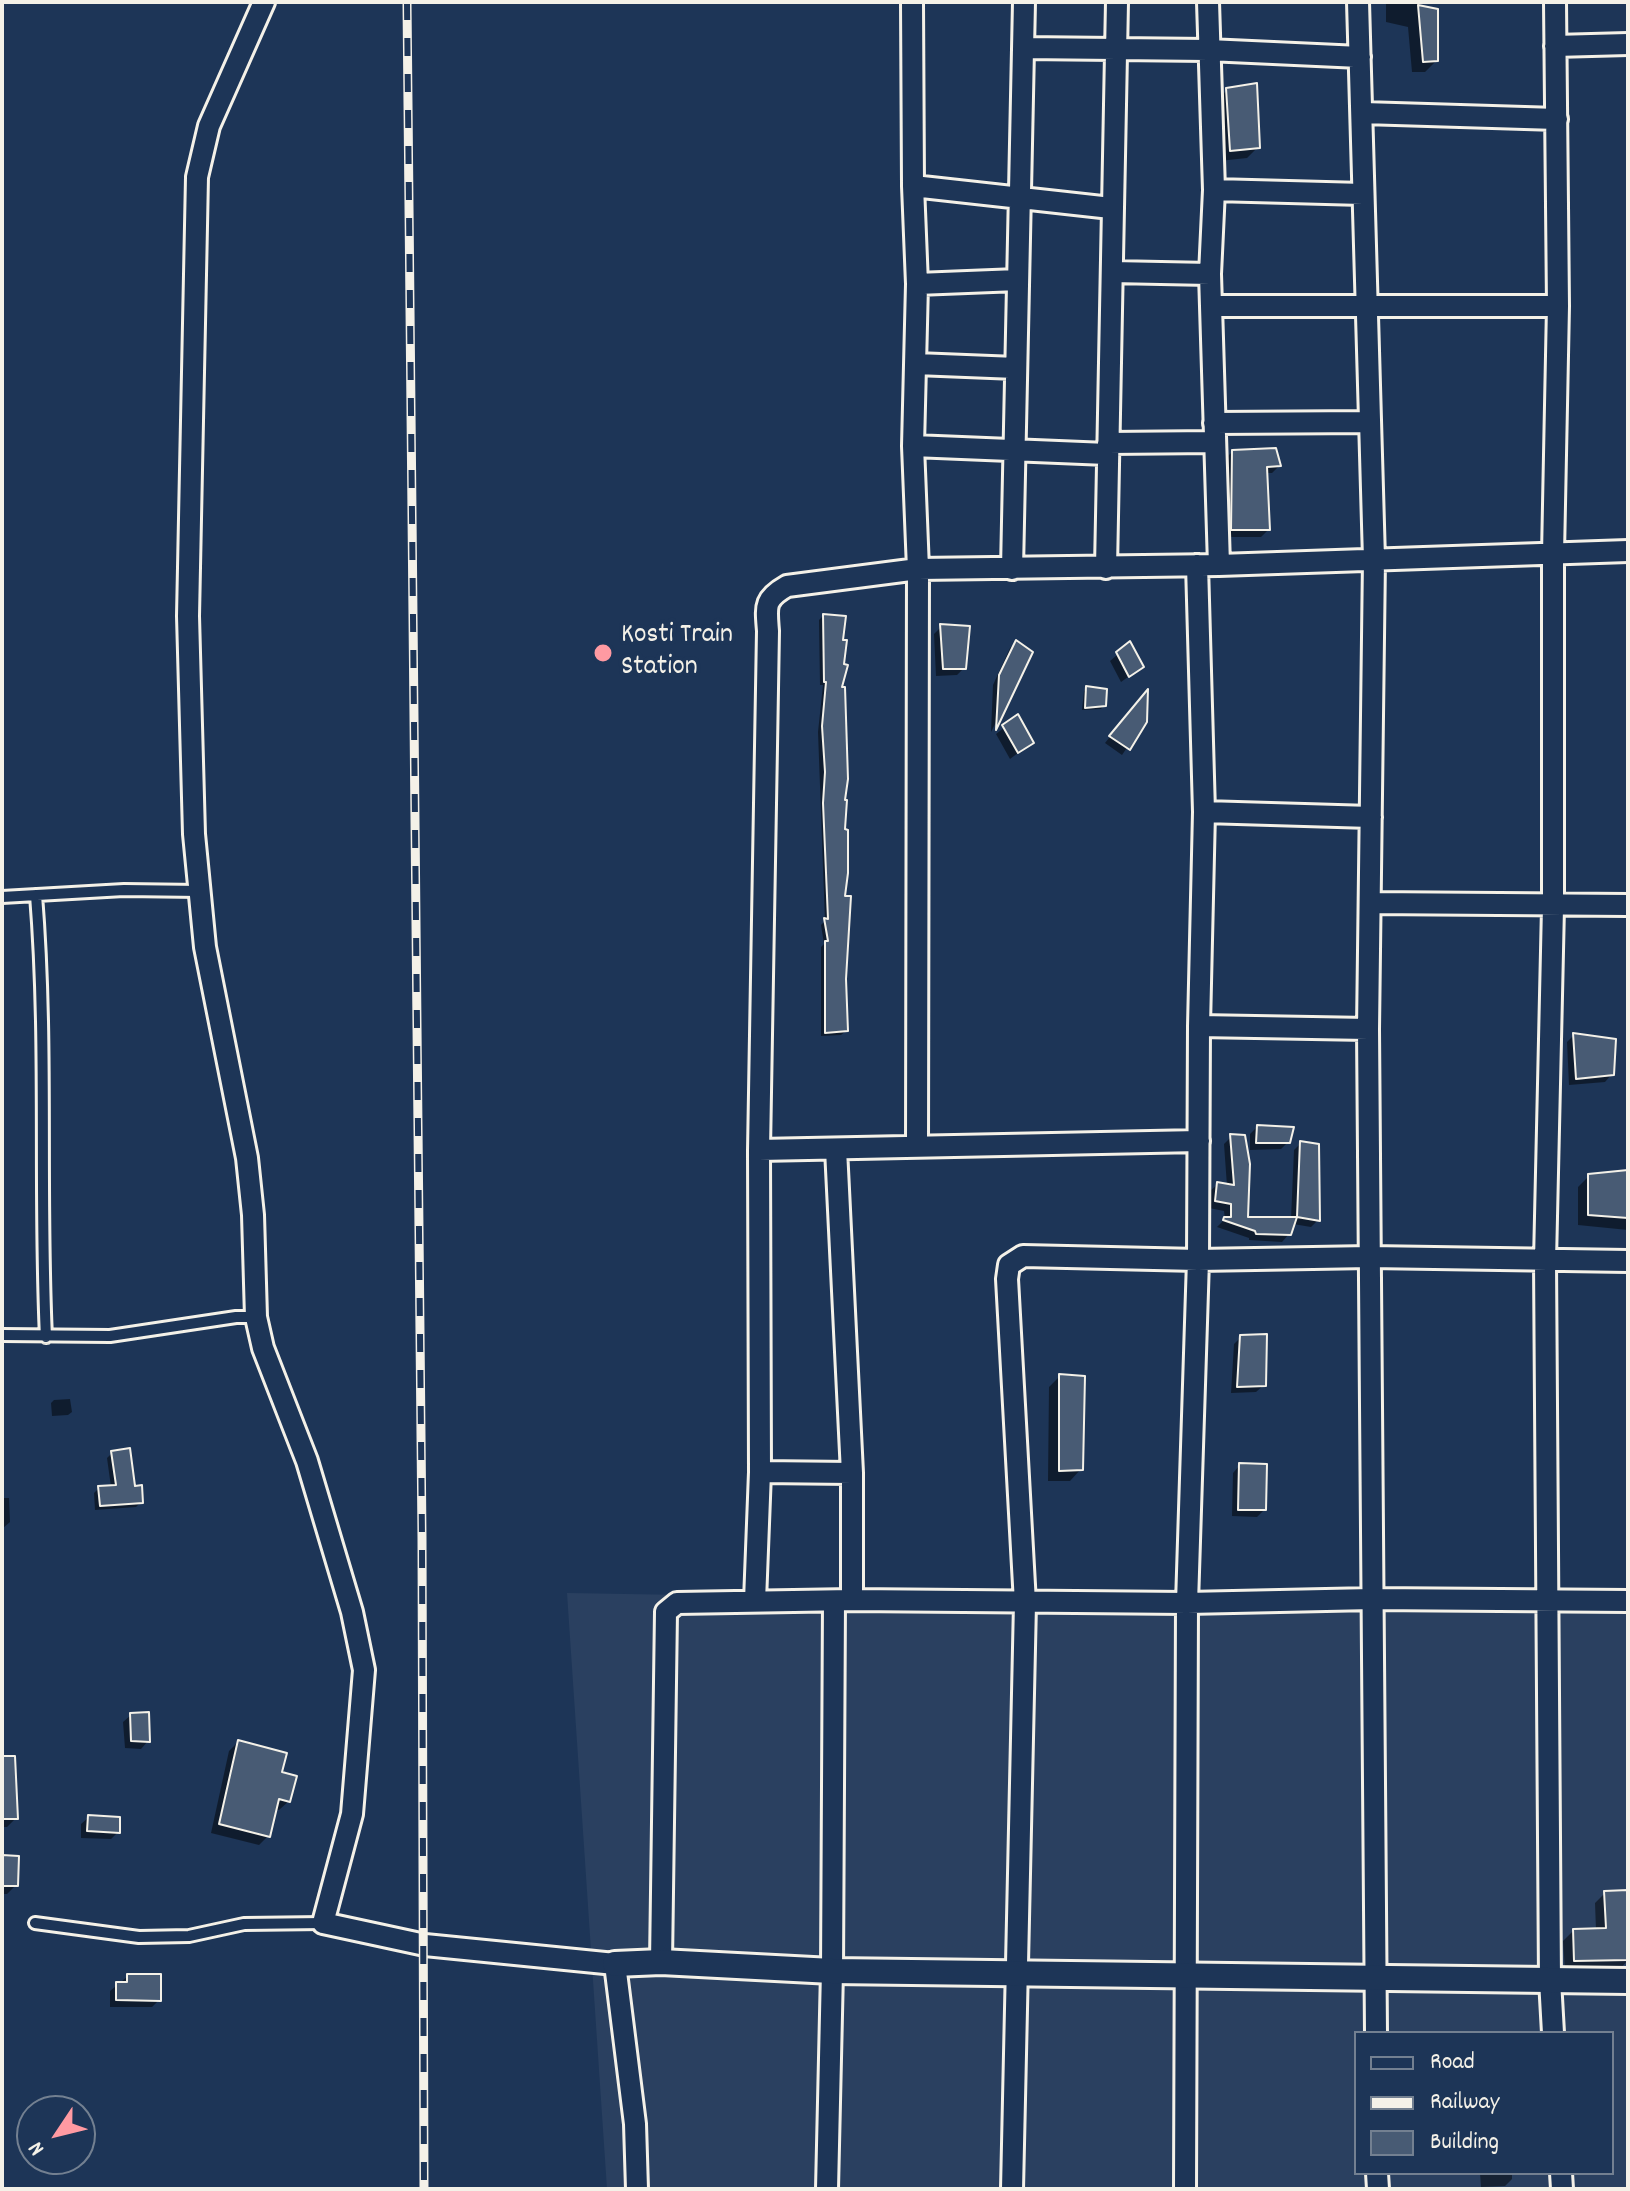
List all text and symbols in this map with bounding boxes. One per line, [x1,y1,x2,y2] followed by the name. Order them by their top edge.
[621,620,733,686] place label: Kosti Train Station
[592,642,614,664] marker: Kosti Train Station
[1354,2031,1614,2175] legend
[1430,2046,1475,2080] text: Road
[1430,2086,1499,2120] text: Railway
[16,2095,96,2175] north arrow
[1430,2126,1499,2160] text: Building
[22,2135,53,2161] text: N

